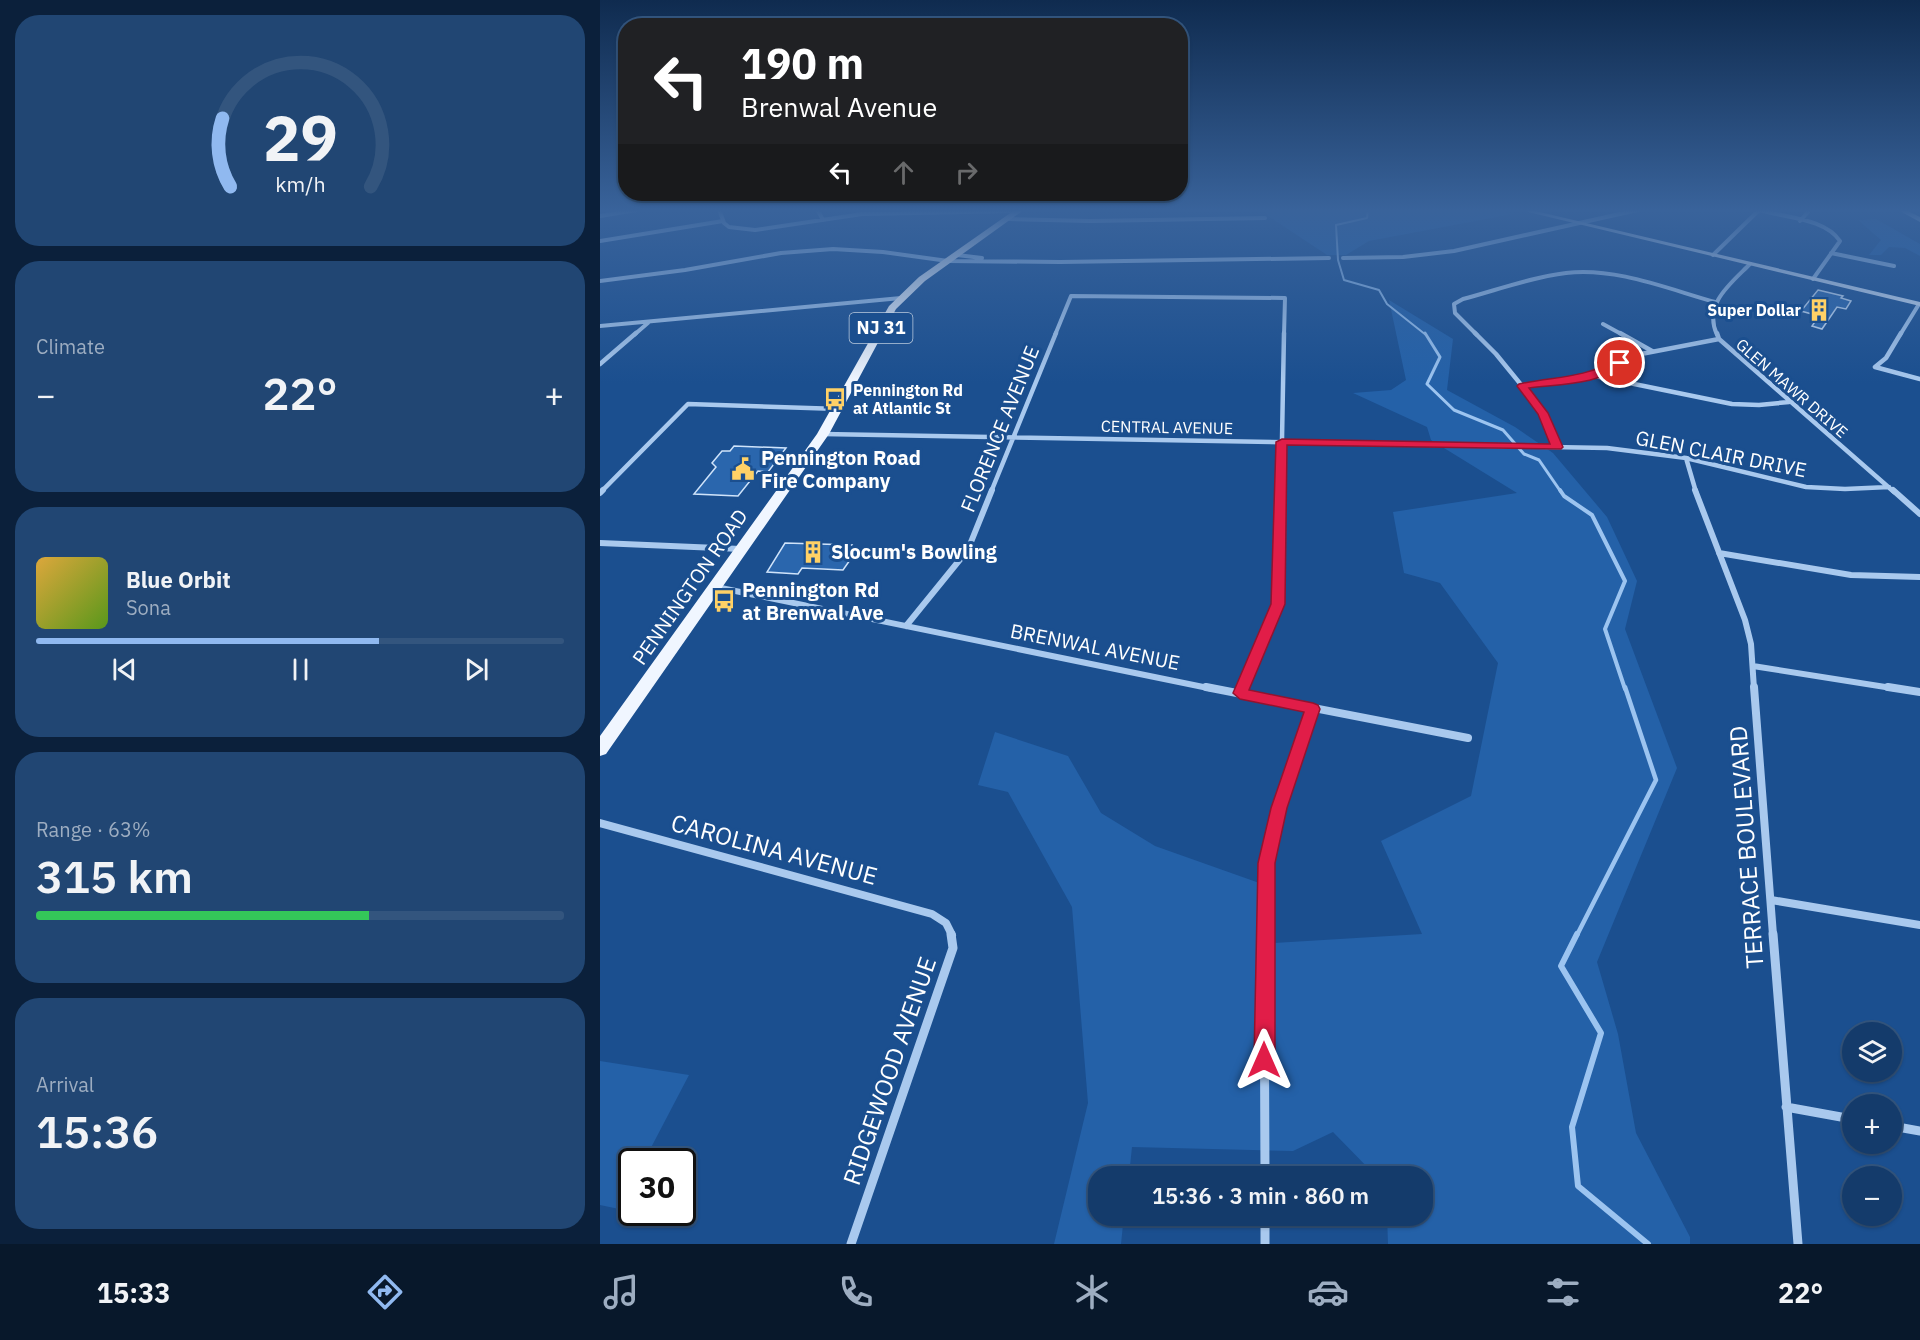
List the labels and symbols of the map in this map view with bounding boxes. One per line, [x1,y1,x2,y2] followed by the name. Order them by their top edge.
[1806,297,1832,323] building icon: Super Dollar
[1707,300,1802,320] place label: Super Dollar
[850,313,912,343] road number: NJ 31
[1732,334,1852,442] street label: GLEN MAWR DRIVE
[1594,337,1645,388] pin
[954,342,1045,516] street label: FLORENCE AVENUE
[853,380,963,418] place label: Pennington Rd at Atlantic St
[822,386,848,412] bus stop icon: Pennington Rd at Atlantic St
[1101,416,1233,438] street label: CENTRAL AVENUE
[1633,424,1809,483] street label: GLEN CLAIR DRIVE
[761,444,921,494] place label: Pennington Road Fire Company
[730,456,756,482] public building icon: Pennington Road Fire Company
[626,504,753,670] street label: PENNINGTON ROAD
[831,538,998,565] place label: Slocum's Bowling
[800,539,826,565] building icon: Slocum's Bowling
[742,576,884,626] place label: Pennington Rd at Brenwal Ave
[711,588,737,614] bus stop icon: Pennington Rd at Brenwal Ave
[1008,617,1182,676] street label: BRENWAL AVENUE
[1722,725,1770,969] street label: TERRACE BOULEVARD
[668,806,881,892] street label: CAROLINA AVENUE
[835,952,943,1189] street label: RIDGEWOOD AVENUE
[1232,1028,1296,1092] position arrow
[618,1148,696,1226] speed limit sign: 30

